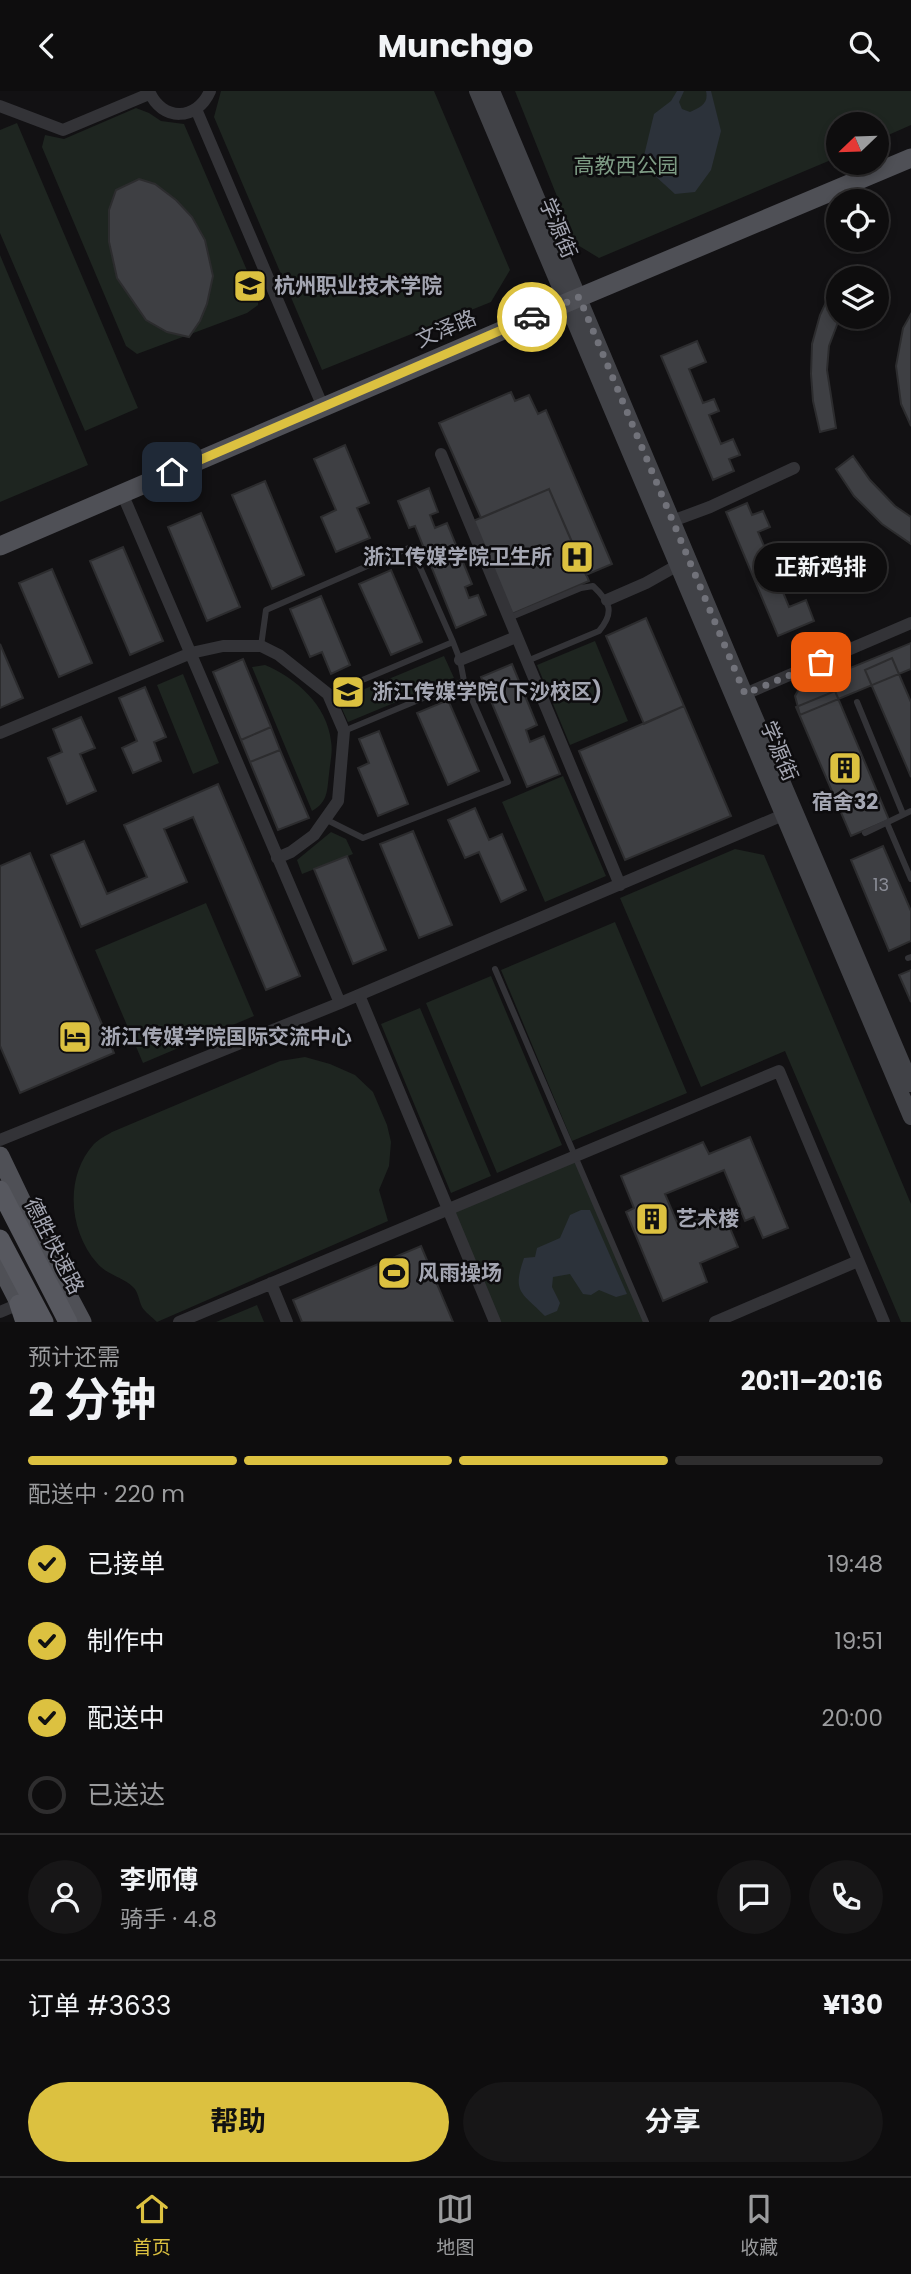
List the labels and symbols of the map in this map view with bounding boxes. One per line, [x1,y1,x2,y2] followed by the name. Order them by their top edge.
[826,112,889,175] north arrow
[574,151,679,180] park label: 高教西公园
[533,193,584,262] street label: 学源街
[231,267,269,305] school or university icon: 杭州职业技术学院
[274,271,442,300] place label: 杭州职业技术学院
[497,282,567,352] courier
[411,303,480,354] street label: 文泽路
[142,442,202,502] pin
[558,538,596,576] hospital icon: 浙江传媒学院卫生所
[363,542,552,571] place label: 浙江传媒学院卫生所
[754,543,888,592] callout: 正新鸡排
[791,632,851,692] pin
[329,673,367,711] school or university icon: 浙江传媒学院(下沙校区)
[372,677,602,706] place label: 浙江传媒学院(下沙校区)
[754,716,805,785] street label: 学源街
[826,749,864,787] building icon: 宿舍32
[812,787,878,816] place label: 宿舍32
[873,872,889,897] house number: 13
[56,1018,94,1056] hotel icon: 浙江传媒学院国际交流中心
[100,1022,352,1051] place label: 浙江传媒学院国际交流中心
[18,1192,91,1299] street label: 德胜快速路
[633,1200,671,1238] building icon: 艺术楼
[676,1204,739,1233] place label: 艺术楼
[375,1254,413,1292] sports icon: 风雨操场
[418,1258,502,1287] place label: 风雨操场

